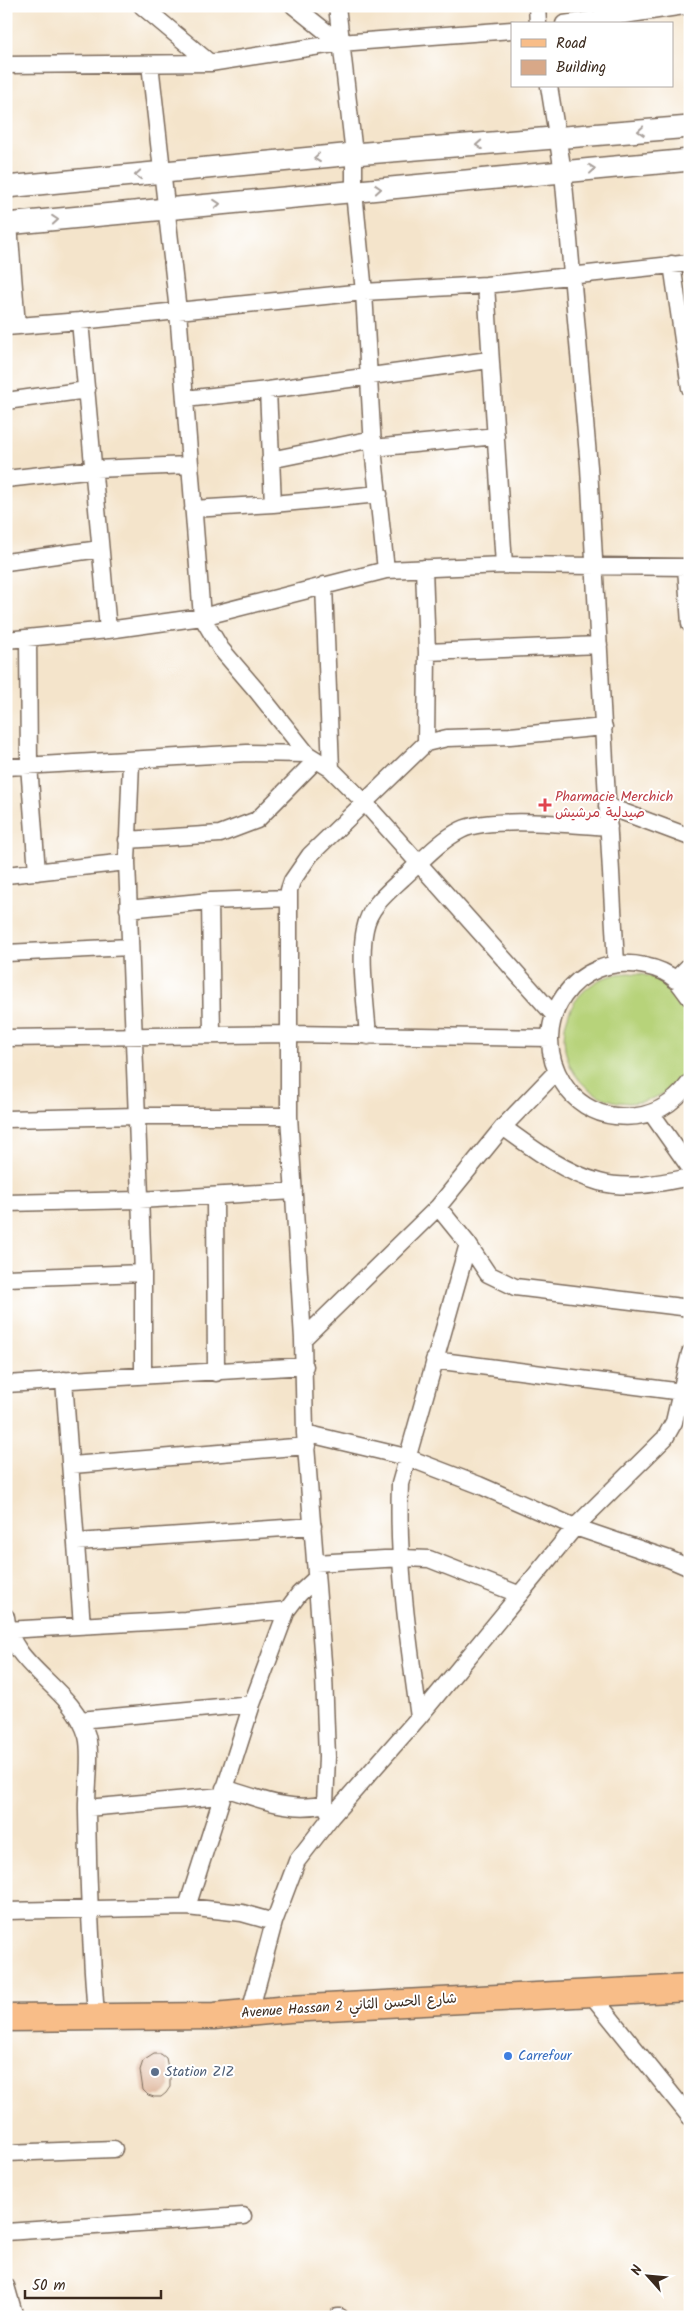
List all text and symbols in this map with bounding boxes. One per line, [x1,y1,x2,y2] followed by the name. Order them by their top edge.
[511,22,674,88] legend
[556,32,587,56] text: Road
[556,56,606,80] text: Building
[637,125,645,136] one-way arrow
[475,139,483,150] one-way arrow
[313,152,321,163] one-way arrow
[589,164,597,175] one-way arrow
[134,170,142,181] one-way arrow
[375,184,383,195] one-way arrow
[213,199,221,210] one-way arrow
[51,214,59,225] one-way arrow
[555,786,673,824] place label: Pharmacie Merchich صيدلية مرشيش
[539,799,551,811] marker: Pharmacie Merchich صيدلية مرشيش
[240,1987,458,2026] street label: Avenue Hassan 2 شارع الحسن الثاني
[518,2045,573,2067] place label: Carrefour
[502,2050,514,2062] marker: Carrefour
[165,2061,234,2083] place label: Station ZIZ
[149,2066,161,2078] marker: Station ZIZ
[624,2250,674,2300] north arrow
[625,2261,649,2279] text: N
[25,2268,161,2300] scale bar
[32,2274,66,2298] text: 50 m

